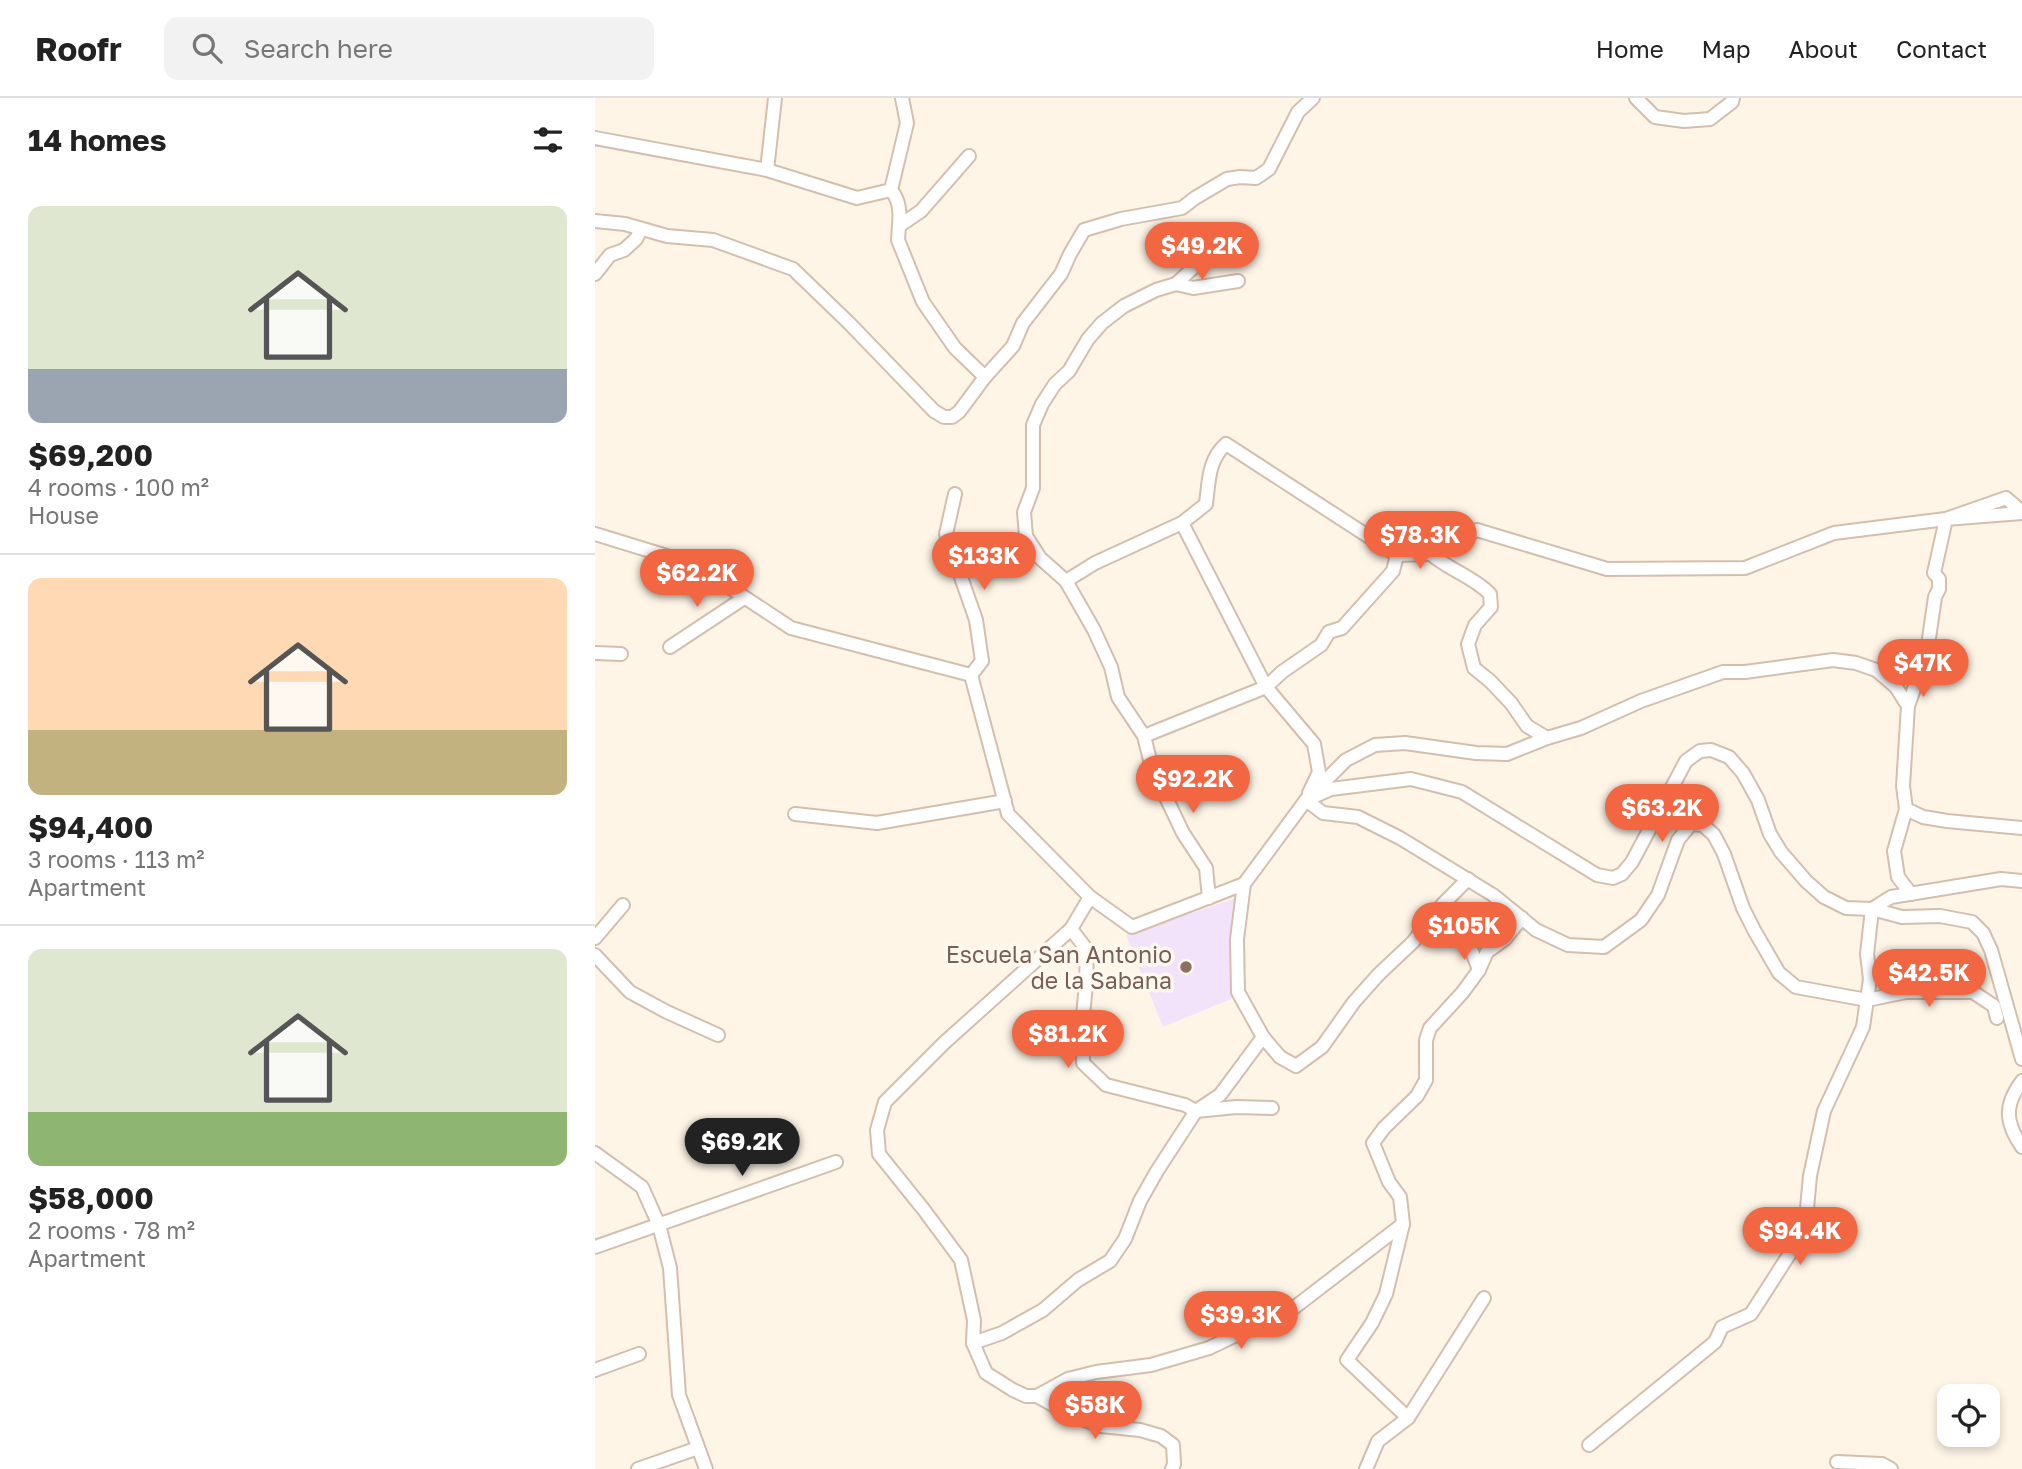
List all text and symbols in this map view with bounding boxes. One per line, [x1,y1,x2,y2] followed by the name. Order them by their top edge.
[164,17,654,80] search box
[35,29,122,68] text: Roofr
[188,29,226,67] icon: search
[244,33,393,64] text: Search here
[1596,34,1664,63] text: Home
[1702,34,1751,63] text: Map
[1789,34,1858,63] text: About
[1896,34,1987,63] text: Contact
[529,121,567,159] icon: filters
[28,122,167,158] text: 14 homes
[1145,222,1259,282] pin: $49.2K
[1161,231,1243,259] text: $49.2K
[235,252,361,378] icon: home
[28,437,153,473] text: $69,200
[28,473,209,501] text: 4 rooms · 100 m²
[28,501,99,529] text: House
[1363,512,1477,571] pin: $78.3K
[1380,520,1460,548] text: $78.3K
[935,532,1033,592] pin: $133K
[948,541,1020,569] text: $133K
[640,550,754,609] pin: $62.2K
[656,558,738,586] text: $62.2K
[235,624,361,750] icon: home
[1882,640,1964,699] pin: $47K
[1894,648,1953,676] text: $47K
[1136,756,1250,815] pin: $92.2K
[1152,764,1234,792] text: $92.2K
[1605,784,1719,844] pin: $63.2K
[1621,793,1703,821] text: $63.2K
[28,809,153,845] text: $94,400
[28,845,205,873] text: 3 rooms · 113 m²
[28,873,146,901] text: Apartment
[1415,902,1513,962] pin: $105K
[1428,911,1500,939] text: $105K
[946,940,1172,994] place label: Escuela San Antonio de la Sabana
[1872,950,1986,1009] pin: $42.5K
[1888,958,1970,986] text: $42.5K
[1178,959,1194,975] marker: Escuela San Antonio de la Sabana
[235,995,361,1121] icon: home
[1011,1010,1125,1070] pin: $81.2K
[1028,1019,1108,1047] text: $81.2K
[685,1118,799,1178] pin: $69.2K
[701,1127,783,1155] text: $69.2K
[28,1180,154,1216] text: $58,000
[1743,1208,1857,1267] pin: $94.4K
[28,1216,195,1244] text: 2 rooms · 78 m²
[1759,1216,1841,1244] text: $94.4K
[28,1244,146,1272] text: Apartment
[1184,1292,1298,1351] pin: $39.3K
[1200,1300,1282,1328] text: $39.3K
[1054,1382,1136,1441] pin: $58K
[1937,1384,2000,1447] map controls
[1937,1384,2000,1447] button: locate
[1065,1390,1125,1418] text: $58K

